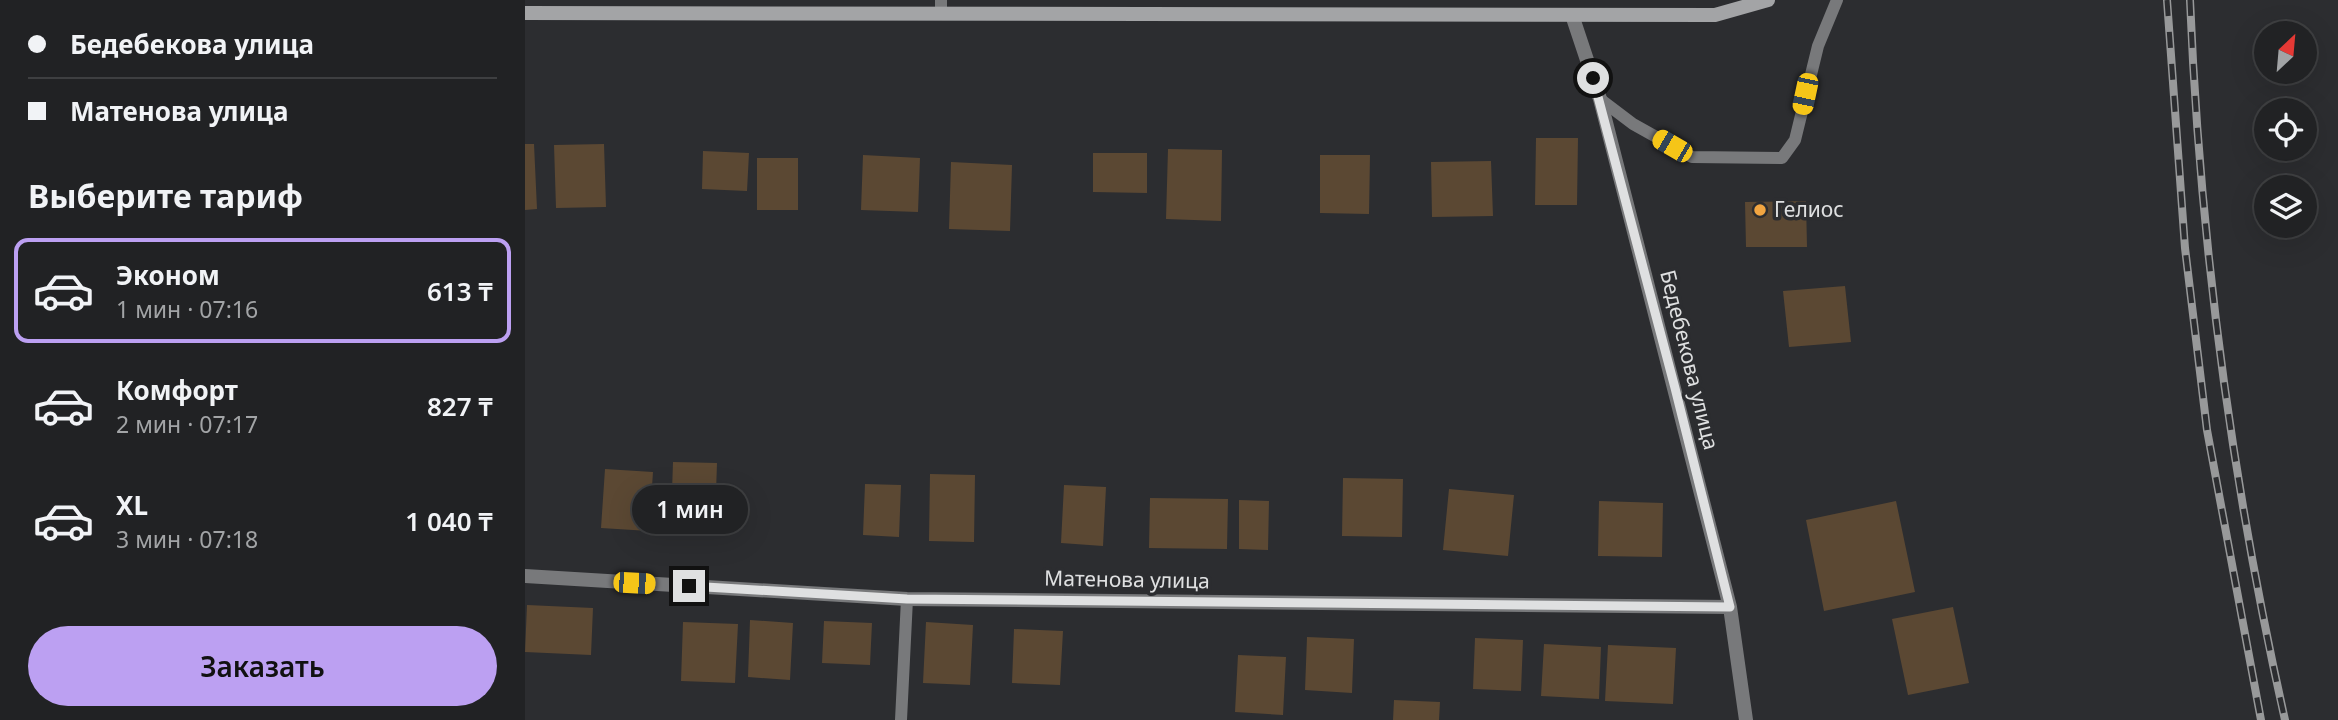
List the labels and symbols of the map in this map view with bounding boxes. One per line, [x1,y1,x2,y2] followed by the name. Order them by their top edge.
[2254,21,2317,84] north arrow
[1577,62,1609,94] route start
[1791,71,1820,117] car
[1649,126,1696,166] car
[1774,195,1844,223] place label: Гелиос
[1752,202,1768,218] marker: Гелиос
[1654,267,1726,453] street label: Бедебекова улица
[631,484,747,534] callout: 1 мин
[1044,564,1210,594] street label: Матенова улица
[673,570,705,602] route end
[613,571,656,595] car

